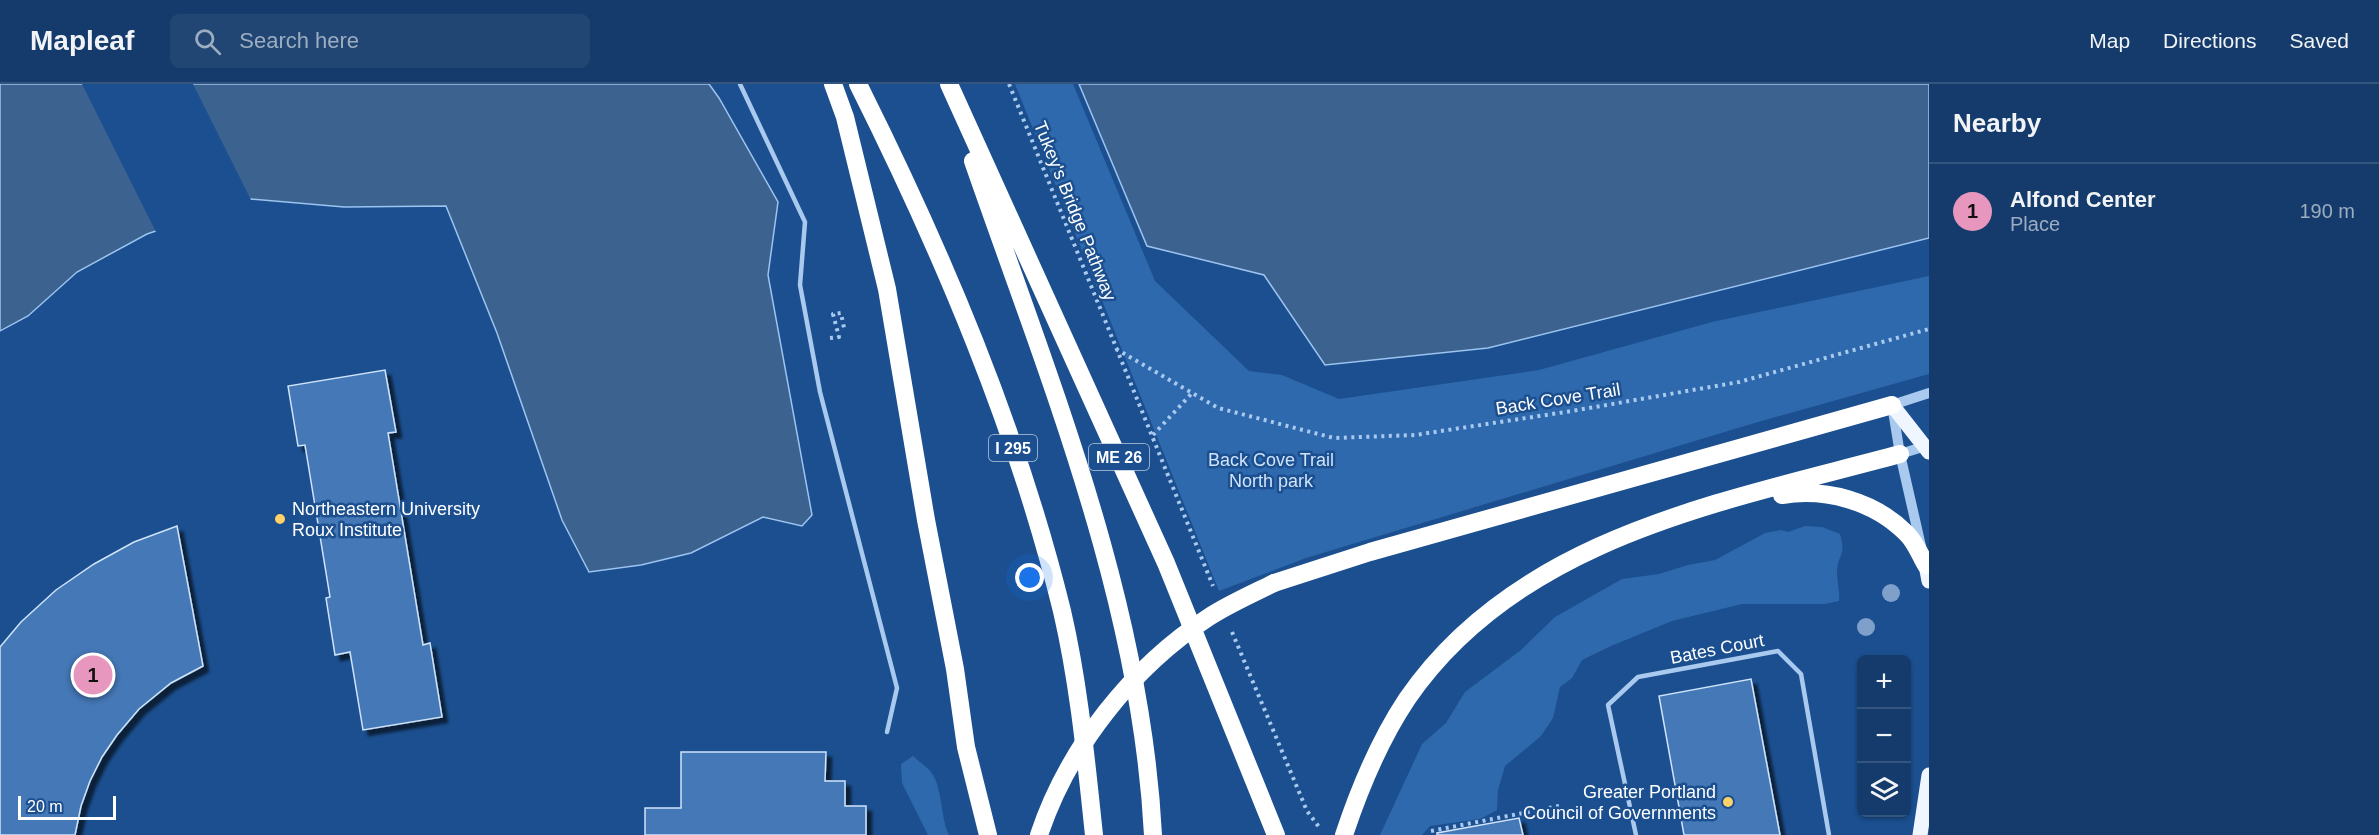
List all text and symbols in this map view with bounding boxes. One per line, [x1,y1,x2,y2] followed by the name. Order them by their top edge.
[170,14,590,68] search box
[30,25,134,56] text: Mapleaf
[191,25,224,58] icon: search
[239,28,359,53] text: Search here
[2089,29,2130,52] text: Map
[2163,29,2256,52] text: Directions
[2289,29,2349,52] text: Saved
[1953,108,2041,138] text: Nearby
[1030,118,1120,304] street label: Tukey's Bridge Pathway
[2010,187,2155,212] text: Alfond Center
[1967,200,1978,222] text: 1
[2299,200,2355,222] text: 190 m
[2010,213,2060,235] text: Place
[1494,379,1622,419] street label: Back Cove Trail
[989,435,1037,461] road number: I 295
[1089,444,1149,470] road number: ME 26
[1208,450,1334,491] park label: Back Cove Trail North park
[292,499,480,540] place label: Northeastern University Roux Institute
[273,512,287,526] marker: Northeastern University Roux Institute
[1015,563,1044,592] your location
[1668,630,1766,668] street label: Bates Court
[74,652,112,698] pin: 1
[1857,655,1911,817] map controls
[1857,655,1911,709] button: +
[1857,709,1911,763] button: −
[1857,763,1911,817] button: layers
[1523,782,1716,823] place label: Greater Portland Council of Governments
[18,793,116,820] scale bar
[1721,795,1735,809] marker: Greater Portland Council of Governments
[27,798,63,815] text: 20 m

